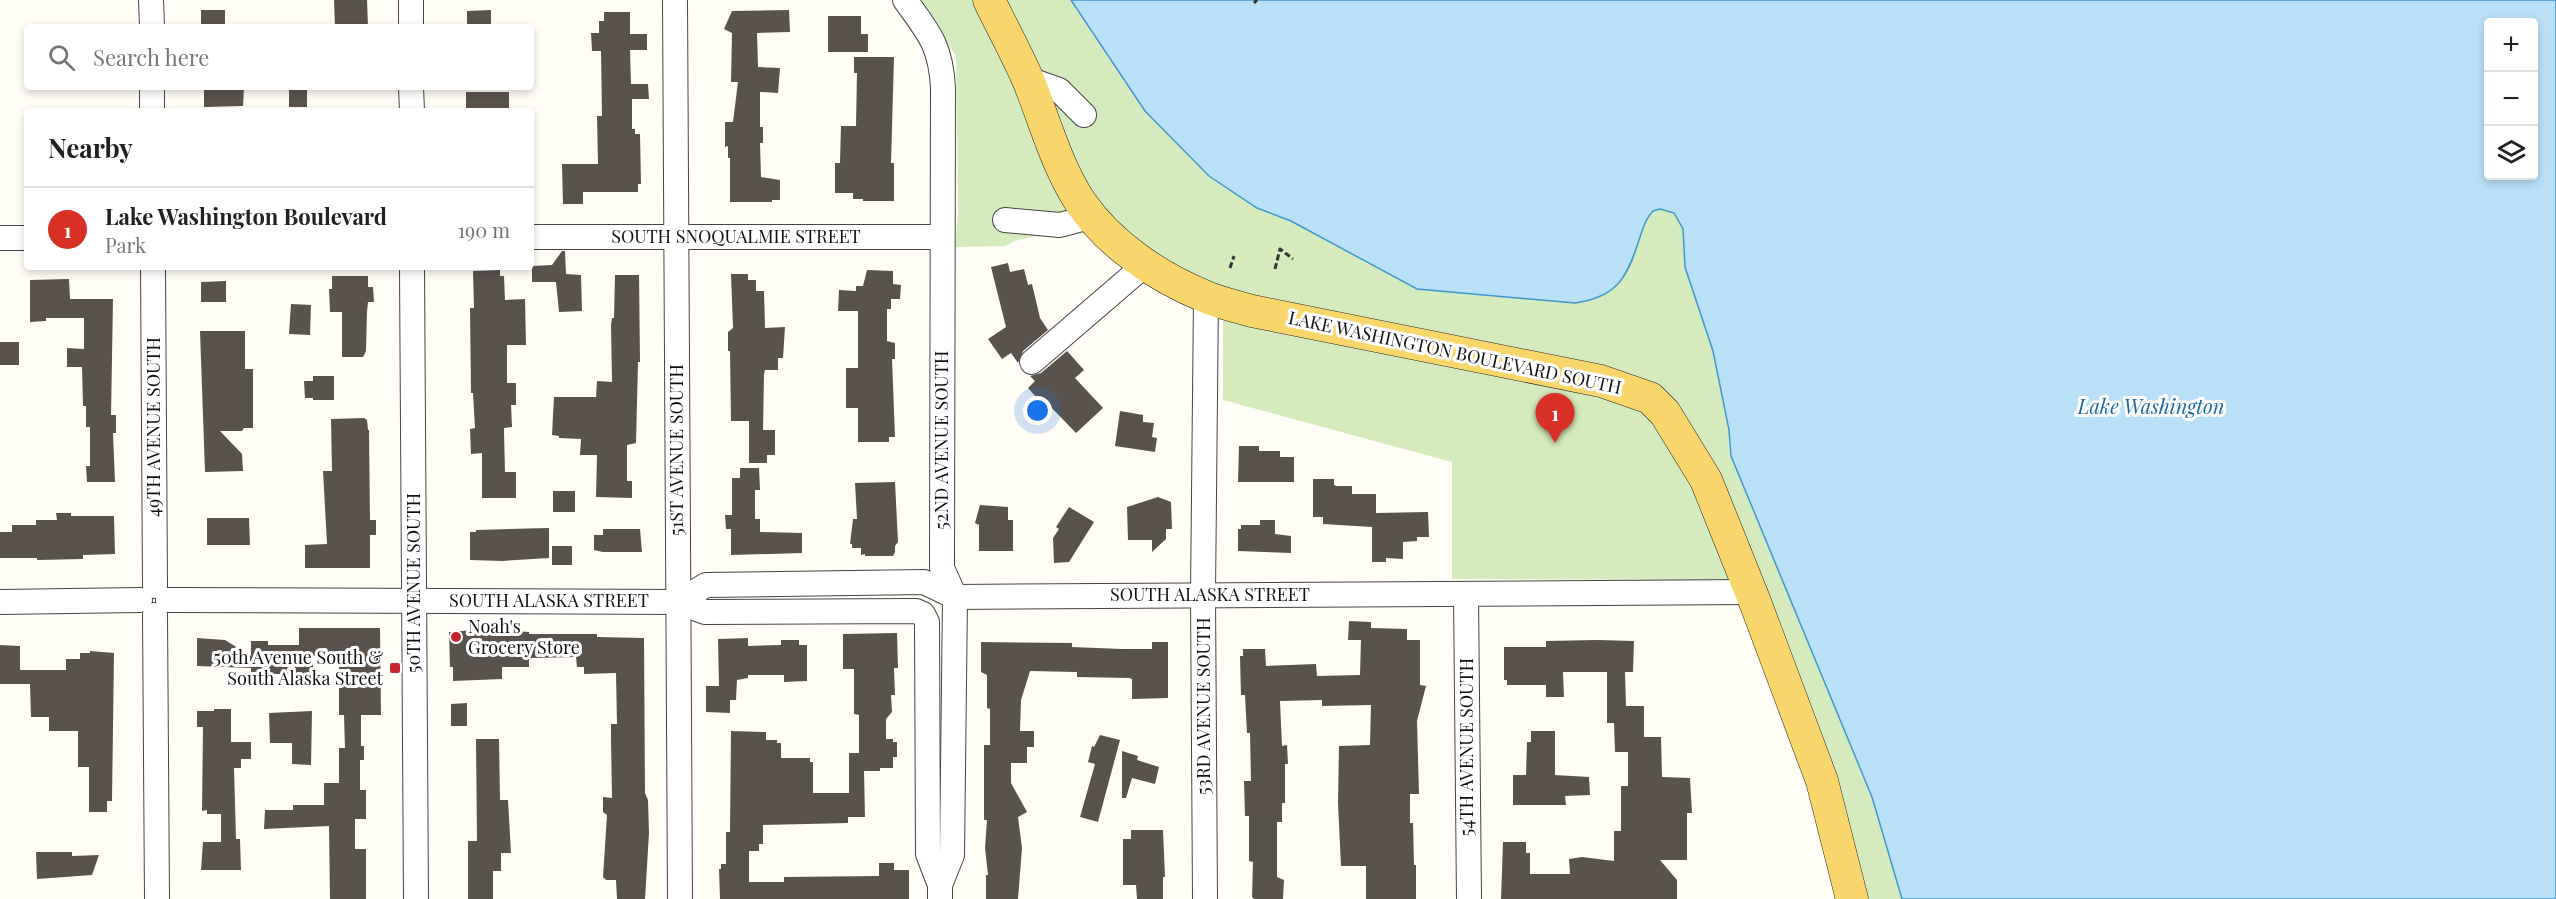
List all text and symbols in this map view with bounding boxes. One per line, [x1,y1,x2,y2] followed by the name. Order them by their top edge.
[2484,18,2538,180] map controls
[2484,18,2538,72] button: +
[24,24,534,90] search box
[45,41,78,74] icon: search
[93,42,209,72] text: Search here
[2484,72,2538,126] button: −
[2484,126,2538,180] button: layers
[48,130,133,165] text: Nearby
[105,201,387,231] text: Lake Washington Boulevard
[64,216,71,243] text: 1
[458,216,510,243] text: 190 m
[611,224,861,248] street label: SOUTH SNOQUALMIE STREET
[105,231,146,258] text: Park
[1287,305,1624,399] street label: LAKE WASHINGTON BOULEVARD SOUTH
[141,337,165,517] street label: 49TH AVENUE SOUTH
[929,351,953,529] street label: 52ND AVENUE SOUTH
[664,364,688,536] street label: 51ST AVENUE SOUTH
[2077,392,2224,419] water label: Lake Washington
[1536,394,1574,443] pin: 1
[1023,396,1052,425] your location
[401,493,425,673] street label: 50TH AVENUE SOUTH
[1110,582,1310,606] street label: SOUTH ALASKA STREET
[449,588,649,612] street label: SOUTH ALASKA STREET
[468,614,580,659] place label: Noah's Grocery Store
[1191,617,1215,795] street label: 53RD AVENUE SOUTH
[449,630,463,644] marker: Noah's Grocery Store
[213,645,384,690] place label: 50th Avenue South & South Alaska Street
[1454,658,1478,836] street label: 54TH AVENUE SOUTH
[388,661,402,675] marker: 50th Avenue South & South Alaska Street

